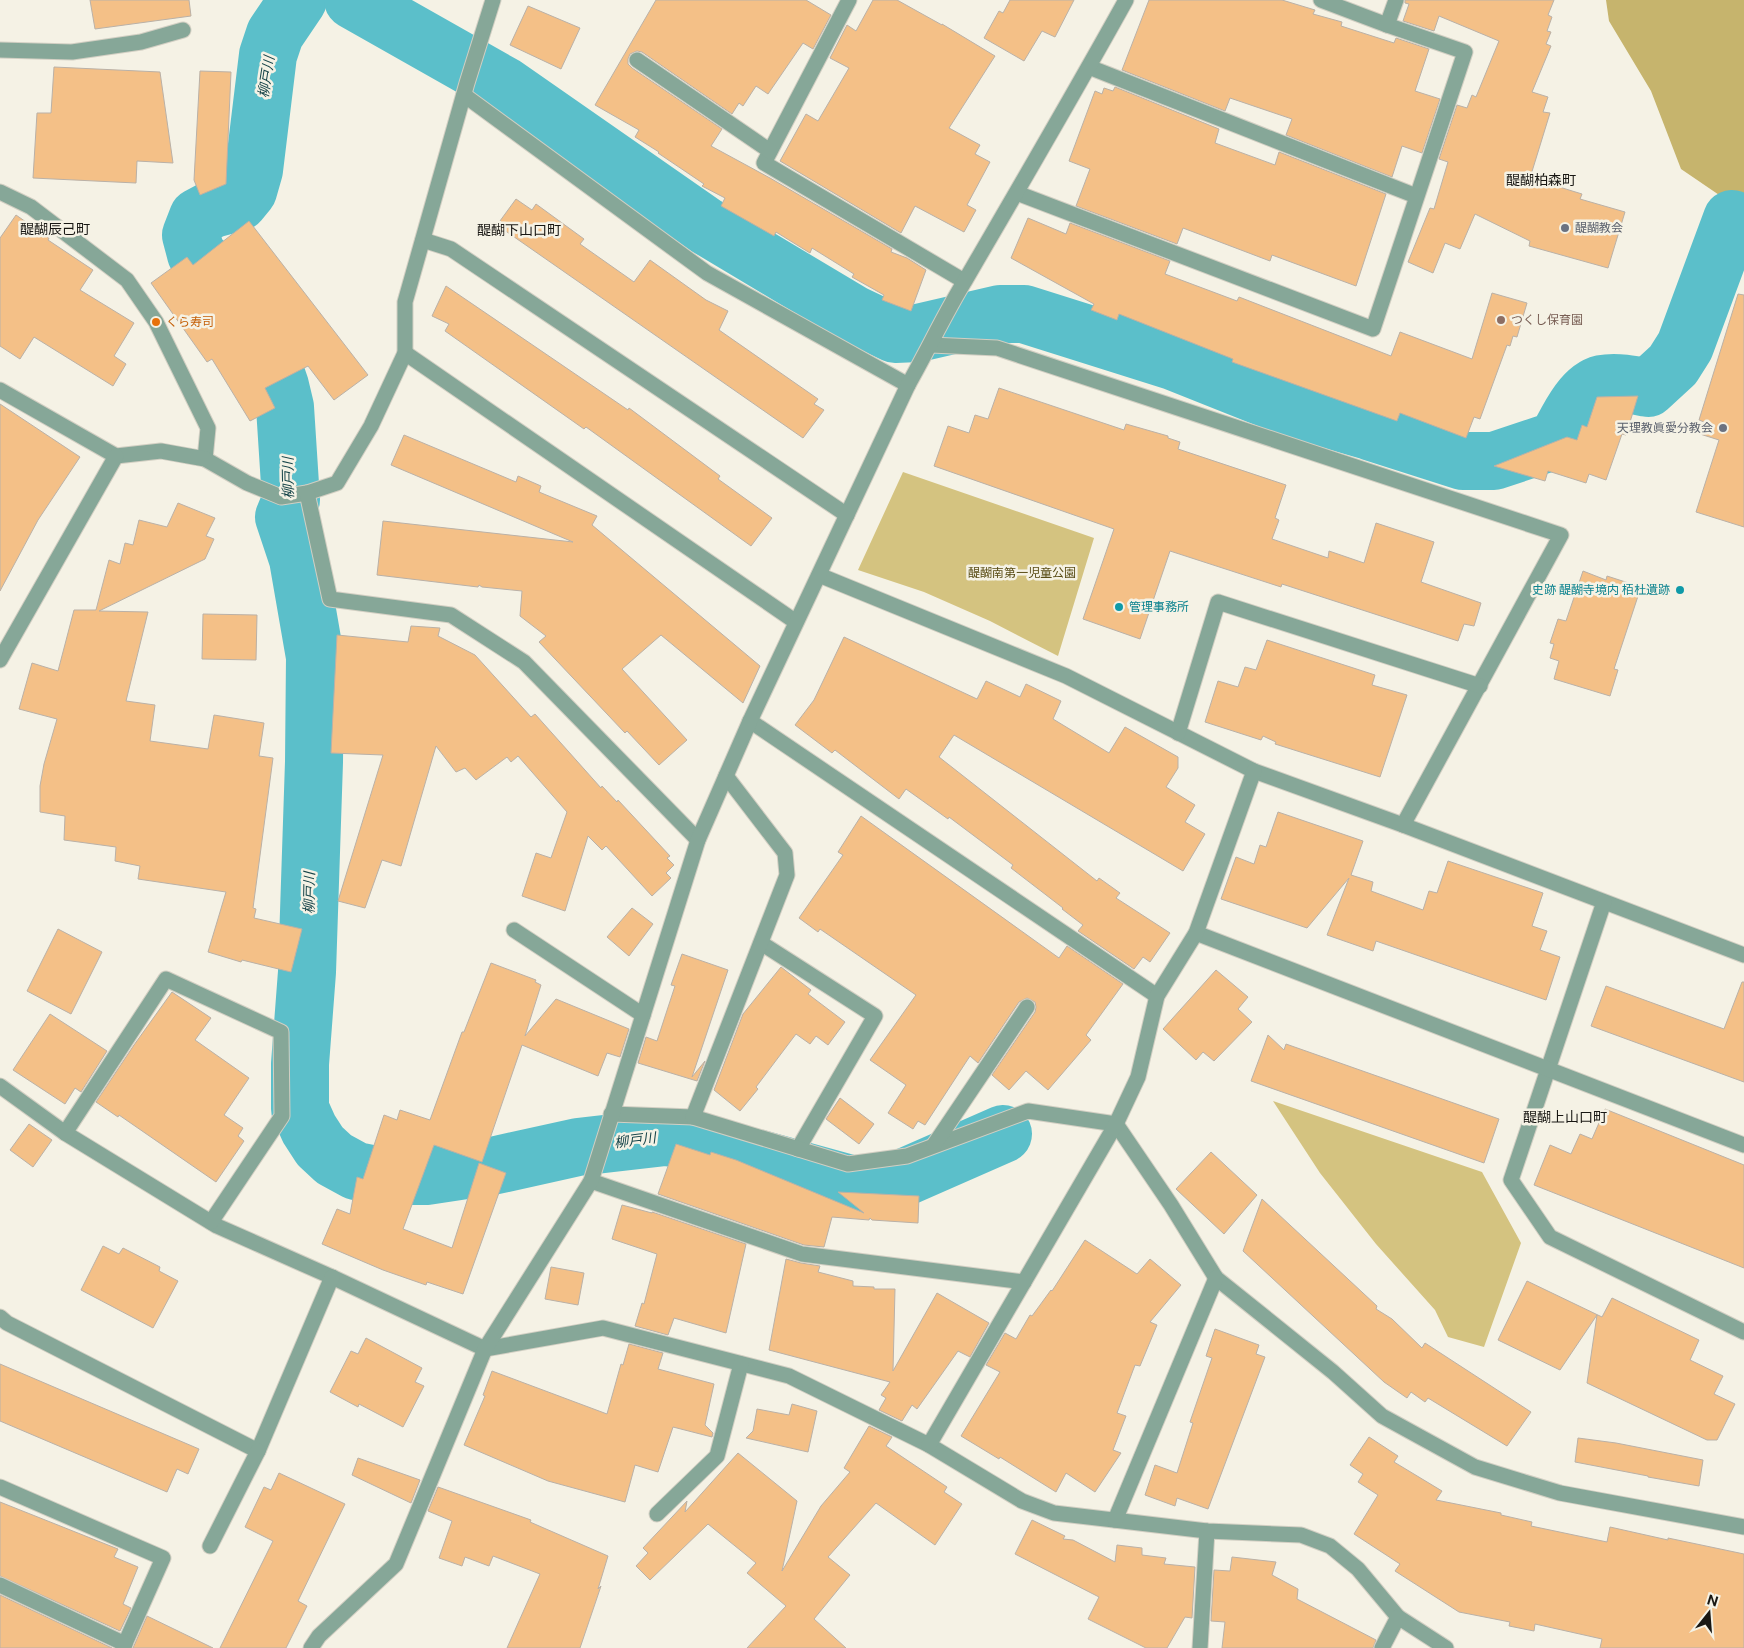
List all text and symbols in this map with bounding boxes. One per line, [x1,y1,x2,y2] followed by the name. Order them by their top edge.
[255,53,277,99] water label: 柳戸川
[1506,172,1576,188] district label: 醍醐柏森町
[20,221,90,237] district label: 醍醐辰己町
[1575,221,1623,235] place label: 醍醐教会
[477,222,561,238] district label: 醍醐下山口町
[1559,222,1571,234] marker: 醍醐教会
[1511,313,1583,327] place label: つくし保育園
[1495,314,1507,326] marker: つくし保育園
[166,315,214,329] place label: くら寿司
[150,316,162,328] marker: くら寿司
[1617,421,1713,435] place label: 天理教眞愛分教会
[1717,422,1729,434] marker: 天理教眞愛分教会
[280,455,296,499] water label: 柳戸川
[968,566,1076,580] park label: 醍醐南第一児童公園
[1532,583,1670,597] place label: 史跡 醍醐寺境内 栢杜遺跡
[1674,584,1686,596] marker: 史跡 醍醐寺境内 栢杜遺跡
[1129,600,1189,614] place label: 管理事務所
[1113,601,1125,613] marker: 管理事務所
[301,870,317,914] water label: 柳戸川
[1523,1109,1607,1125] district label: 醍醐上山口町
[613,1129,659,1150] water label: 柳戸川
[1684,1588,1734,1638] north arrow
[1705,1591,1720,1610] text: N

